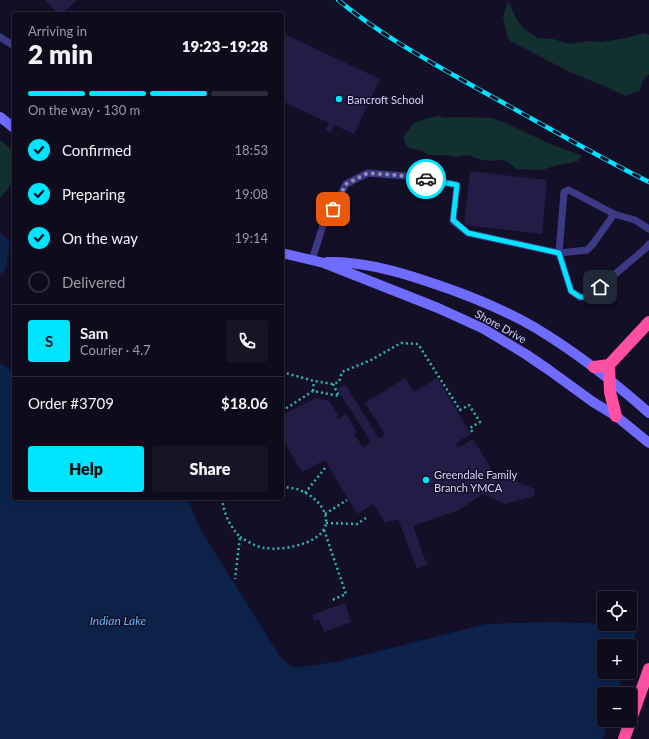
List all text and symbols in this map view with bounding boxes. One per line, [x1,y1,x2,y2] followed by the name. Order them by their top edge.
[28,23,87,39] text: Arriving in
[182,37,268,55] text: 19:23–19:28
[28,38,93,70] text: 2 min
[347,93,424,106] place label: Bancroft School
[334,94,344,104] marker: Bancroft School
[28,102,140,118] text: On the way · 130 m
[28,139,50,161] icon: check
[62,141,131,159] text: Confirmed
[235,142,268,158] text: 18:53
[406,159,446,199] courier
[415,168,437,190] icon: car
[28,183,50,205] icon: check
[62,185,125,203] text: Preparing
[235,186,268,202] text: 19:08
[316,192,350,226] pin
[322,198,344,220] icon: bag
[28,227,50,249] icon: check
[62,229,138,247] text: On the way
[235,230,268,246] text: 19:14
[583,270,617,304] pin
[62,273,125,291] text: Delivered
[589,276,611,298] icon: home
[473,307,529,346] street label: Shore Drive
[226,320,268,362] button: phone
[80,324,108,342] text: Sam
[45,332,53,350] text: S
[80,342,151,358] text: Courier · 4.7
[28,394,114,412] text: Order #3709
[221,394,268,412] text: $18.06
[28,446,144,492] button: Help
[152,446,268,492] button: Share
[434,468,518,494] place label: Greendale Family Branch YMCA
[421,475,431,485] marker: Greendale Family Branch YMCA
[597,591,637,727] map controls
[597,591,637,631] button: locate
[90,613,147,628] water label: Indian Lake
[597,639,637,679] button: +
[597,687,637,727] button: −

